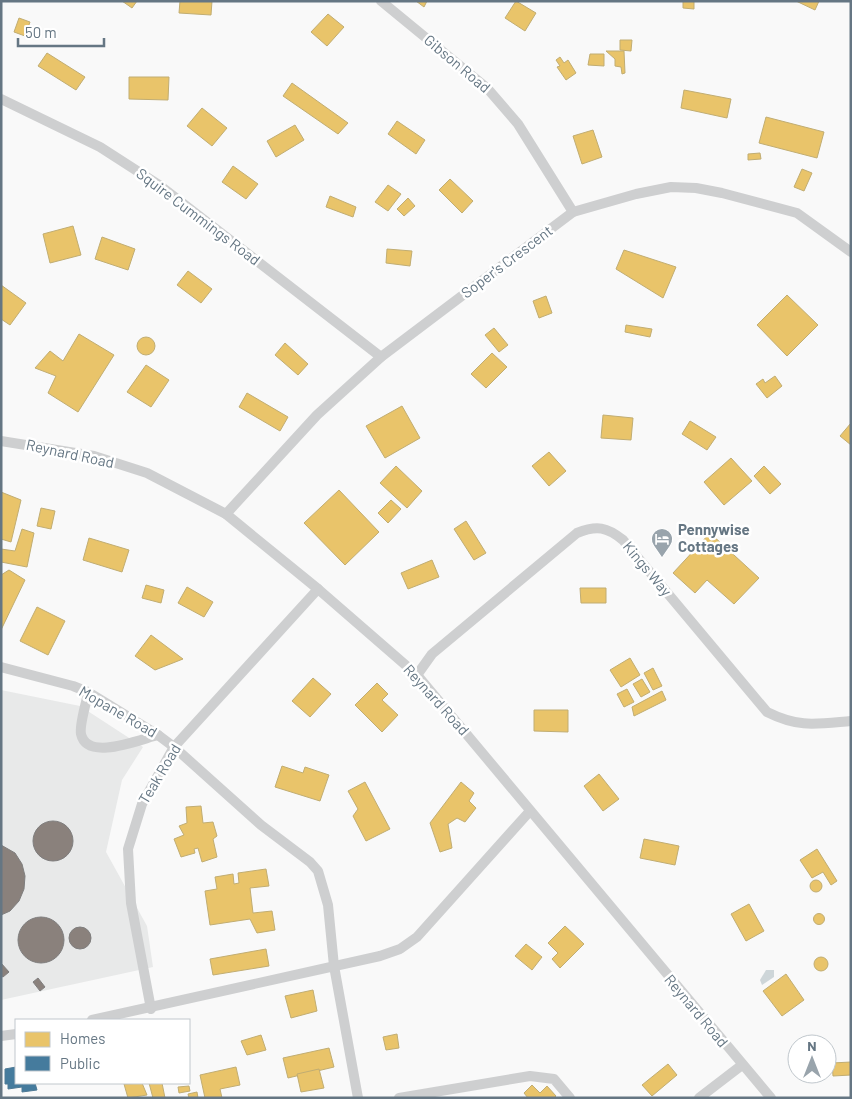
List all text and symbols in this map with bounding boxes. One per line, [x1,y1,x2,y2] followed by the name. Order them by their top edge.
[18,15,104,47] scale bar
[25,23,57,41] text: 50 m
[421,30,494,96] street label: Gibson Road
[133,164,264,269] street label: Squire Cummings Road
[457,221,556,301] street label: Soper's Crescent
[25,435,116,471] street label: Reynard Road
[678,520,750,555] place label: Pennywise Cottages
[650,527,674,558] hotel icon: Pennywise Cottages
[620,537,676,600] street label: Kings Way
[400,660,473,739] street label: Reynard Road
[76,682,161,741] street label: Mopane Road
[134,740,184,807] street label: Teak Road
[661,970,732,1050] street label: Reynard Road
[15,1019,190,1084] legend
[60,1029,105,1047] text: Homes
[787,1034,837,1084] north arrow
[807,1037,817,1054] text: N
[60,1054,100,1072] text: Public

